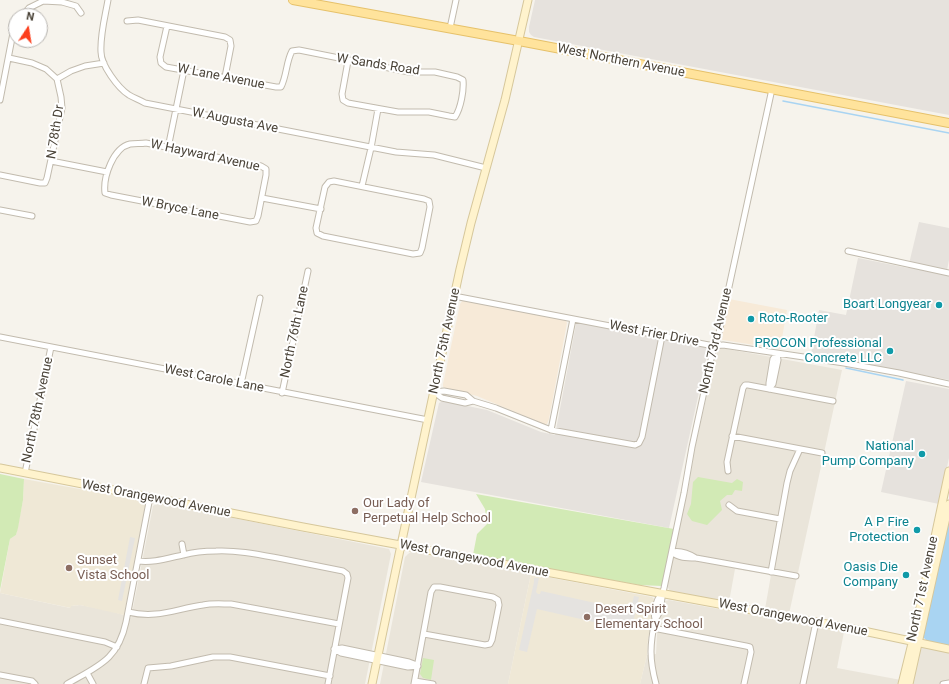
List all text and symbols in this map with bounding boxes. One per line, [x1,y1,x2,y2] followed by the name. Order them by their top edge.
[8,8,48,48] north arrow
[25,10,36,24] text: N
[556,41,686,81] street label: West Northern Avenue
[335,51,421,79] street label: W Sands Road
[176,61,266,93] street label: W Lane Avenue
[44,104,68,160] street label: N 78th Dr
[191,105,279,137] street label: W Augusta Ave
[149,137,261,175] street label: W Hayward Avenue
[140,194,220,224] street label: W Bryce Lane
[278,285,312,379] street label: North 76th Lane
[426,287,464,395] street label: North 75th Avenue
[696,287,736,395] street label: North 73rd Avenue
[843,297,931,313] place label: Boart Longyear
[934,300,944,310] marker: Boart Longyear
[759,311,828,327] place label: Roto-Rooter
[746,314,756,324] marker: Roto-Rooter
[608,318,700,350] street label: West Frier Drive
[754,336,882,367] place label: PROCON Professional Concrete LLC
[885,346,895,356] marker: PROCON Professional Concrete LLC
[19,356,57,464] street label: North 78th Avenue
[163,362,265,396] street label: West Carole Lane
[822,439,914,470] place label: National Pump Company
[917,449,927,459] marker: National Pump Company
[80,477,232,521] street label: West Orangewood Avenue
[363,496,491,527] place label: Our Lady of Perpetual Help School
[350,506,360,516] marker: Our Lady of Perpetual Help School
[849,515,909,546] place label: A P Fire Protection
[912,525,922,535] marker: A P Fire Protection
[904,535,942,643] street label: North 71st Avenue
[398,537,550,581] street label: West Orangewood Avenue
[77,553,149,584] place label: Sunset Vista School
[843,560,898,591] place label: Oasis Die Company
[64,563,74,573] marker: Sunset Vista School
[901,570,911,580] marker: Oasis Die Company
[717,596,869,640] street label: West Orangewood Avenue
[595,602,703,633] place label: Desert Spirit Elementary School
[582,612,592,622] marker: Desert Spirit Elementary School

